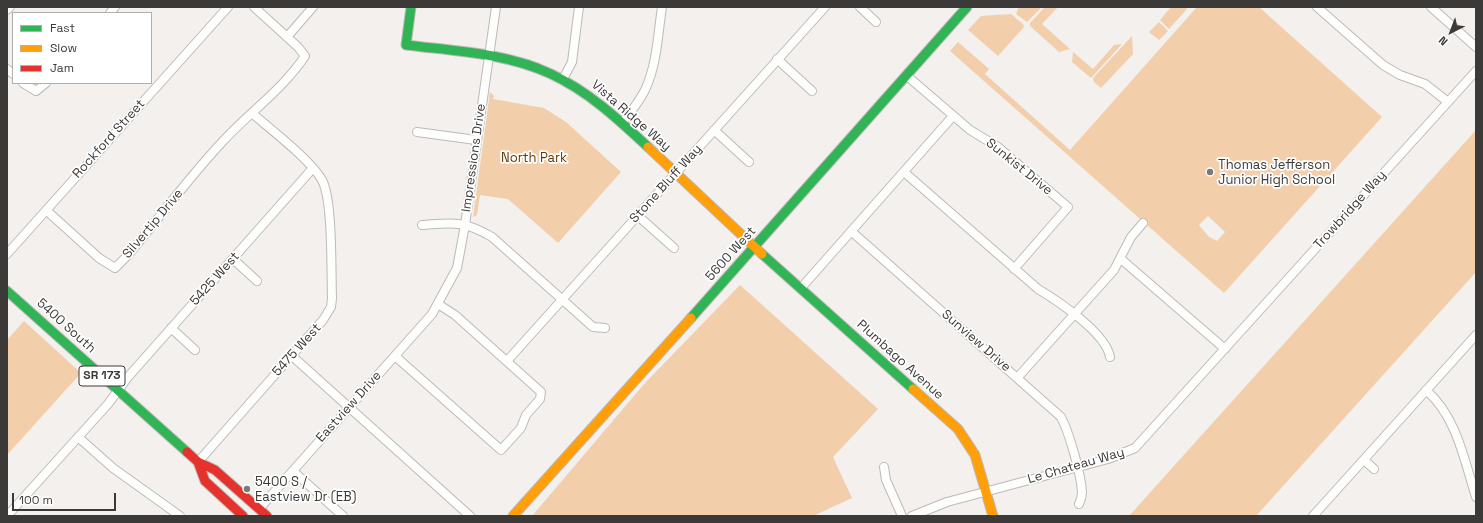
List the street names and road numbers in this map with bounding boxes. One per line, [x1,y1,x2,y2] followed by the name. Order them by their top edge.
[588,77,674,155] street label: Vista Ridge Way
[70,96,148,182] street label: Rockford Street
[459,103,489,213] street label: Impressions Drive
[983,135,1055,199] street label: Sunkist Drive
[627,142,705,226] street label: Stone Bluff Way
[1311,167,1389,253] street label: Trowbridge Way
[119,186,187,262] street label: Silvertip Drive
[703,224,759,284] street label: 5600 West
[187,249,243,309] street label: 5425 West
[33,296,99,356] street label: 5400 South
[938,307,1014,375] street label: Sunview Drive
[853,317,947,403] street label: Plumbago Avenue
[269,320,325,380] street label: 5475 West
[79,366,125,386] road number: SR 173
[313,368,385,446] street label: Eastview Drive
[1026,445,1126,487] street label: Le Chateau Way

